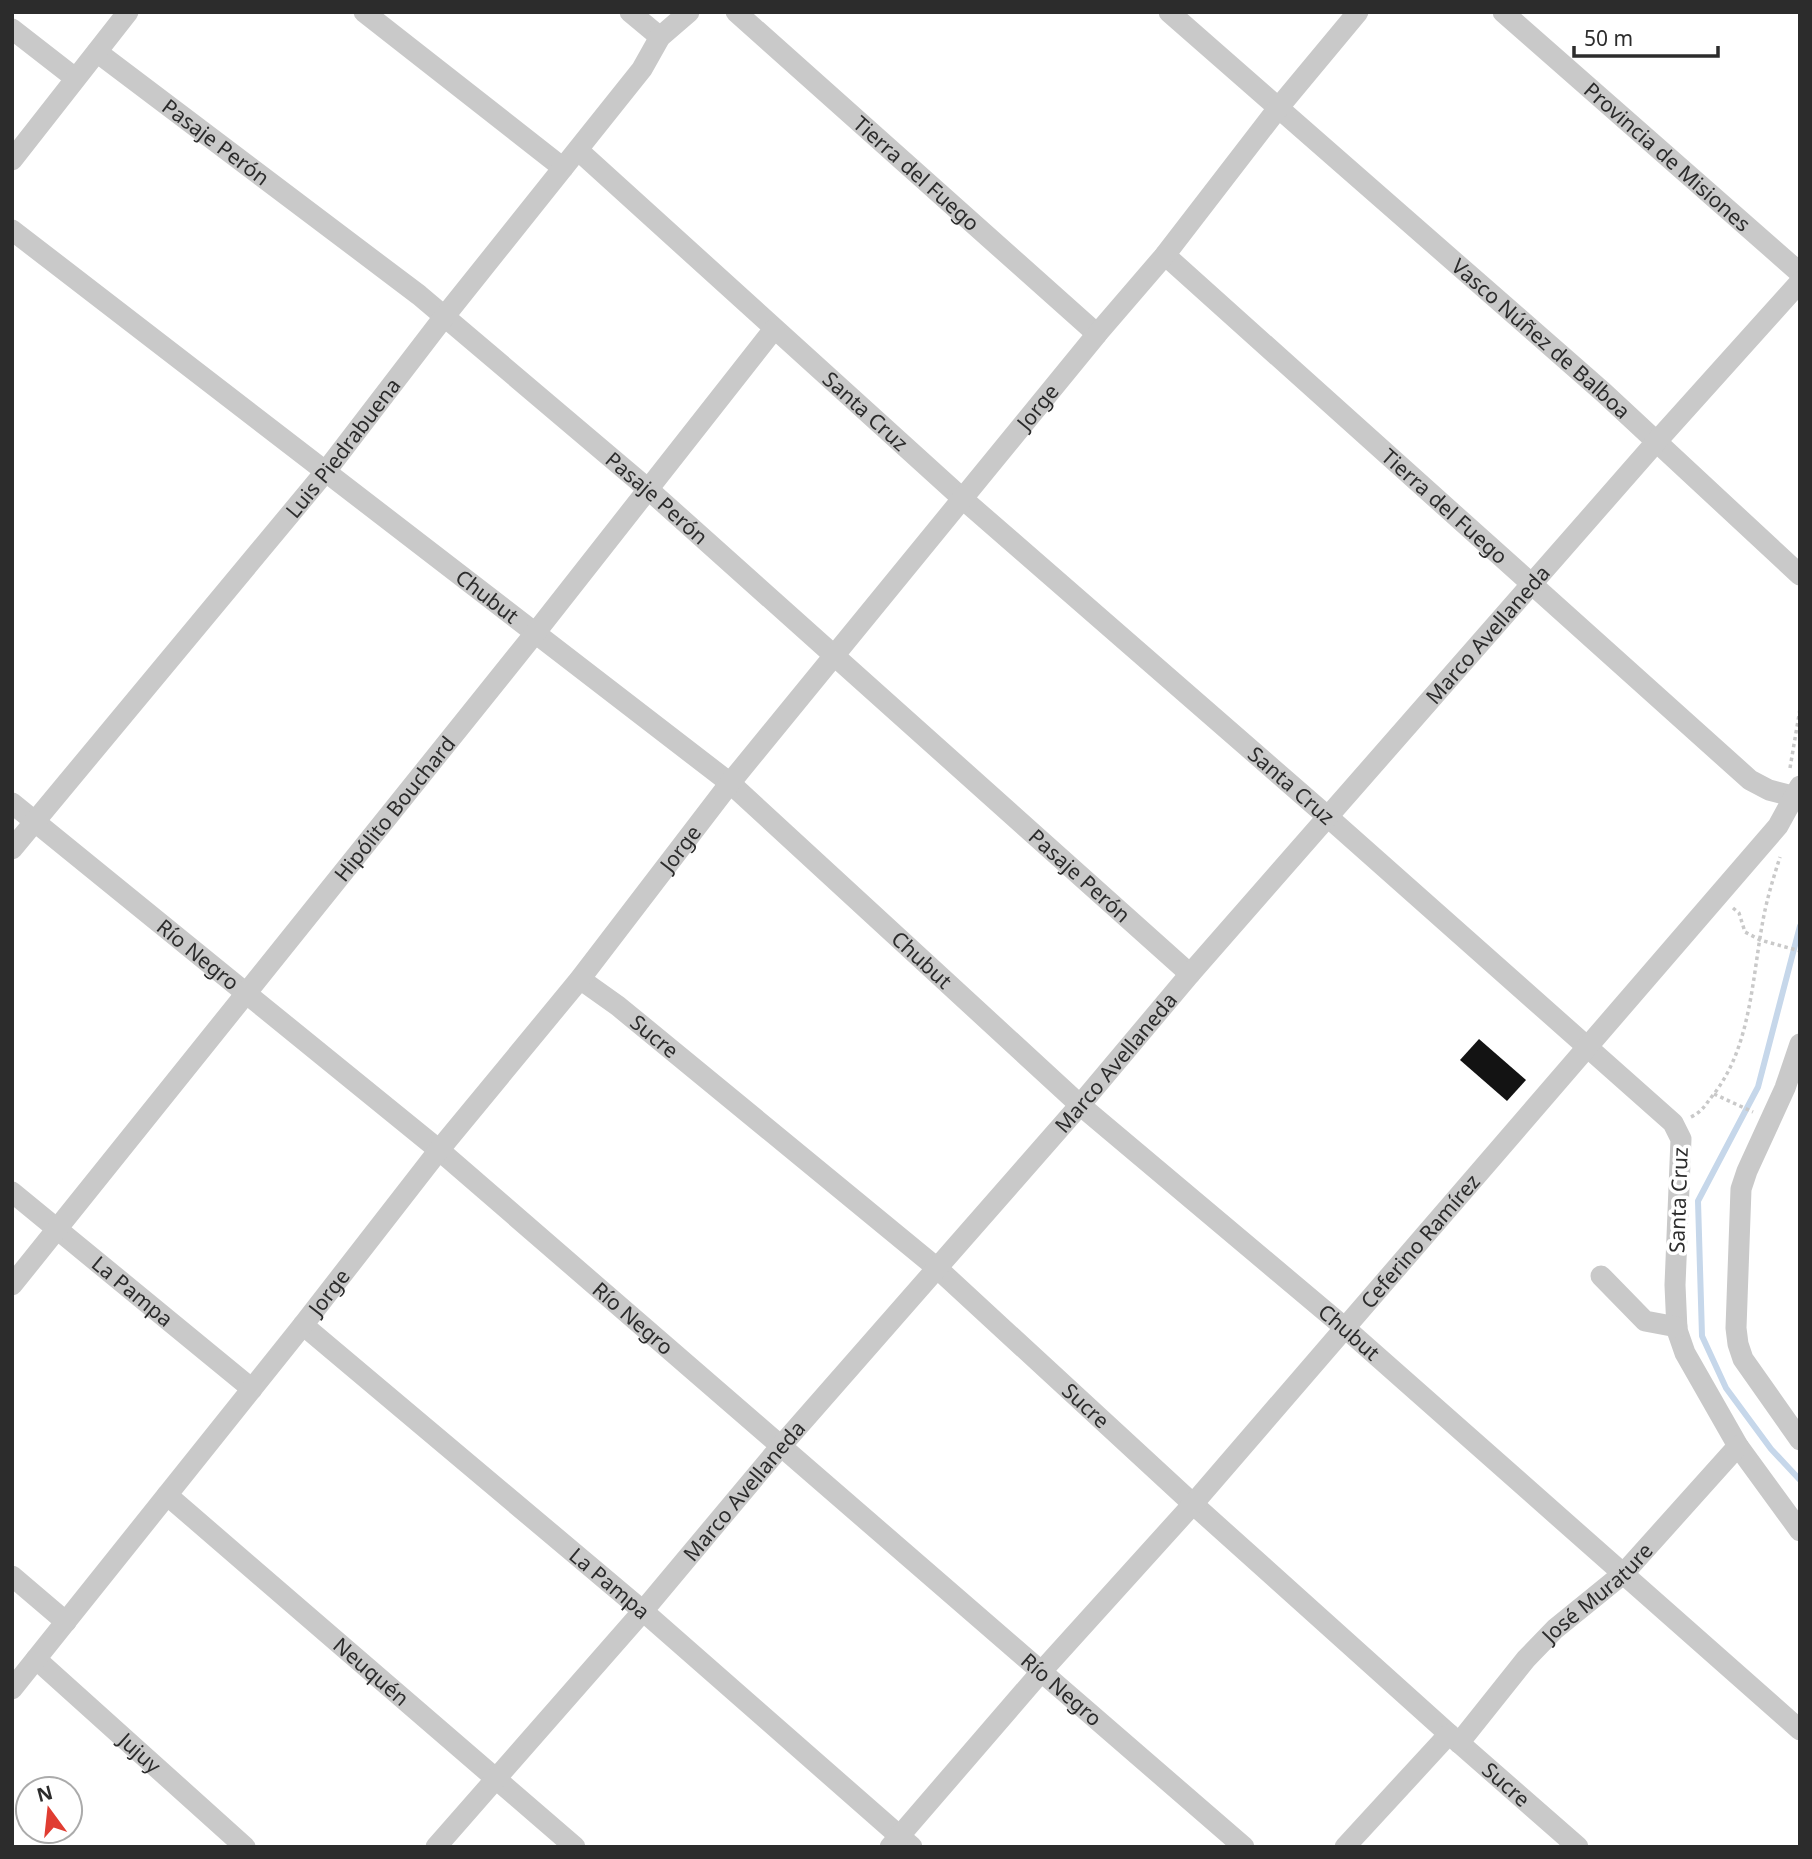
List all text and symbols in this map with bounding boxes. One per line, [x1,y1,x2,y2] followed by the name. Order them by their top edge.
[1574,14,1717,58] scale bar
[1584,24,1633,52] text: 50 m
[1578,76,1757,237] street label: Provincia de Misiones
[157,92,275,191] street label: Pasaje Perón
[847,109,986,237] street label: Tierra del Fuego
[1446,252,1637,425] street label: Vasco Núñez de Balboa
[817,365,914,457] street label: Santa Cruz
[279,372,406,524] street label: Luis Piedrabuena
[1009,378,1065,437] street label: Jorge
[1376,442,1514,570] street label: Tierra del Fuego
[600,445,714,550] street label: Pasaje Perón
[1419,559,1556,710] street label: Marco Avellaneda
[450,563,525,630] street label: Chubut
[328,730,461,887] street label: Hipólito Bouchard
[1242,740,1341,831] street label: Santa Cruz
[652,819,707,879] street label: Jorge
[1023,822,1137,928] street label: Pasaje Perón
[151,912,245,996] street label: Río Negro
[886,925,958,995] street label: Chubut
[1048,986,1183,1139] street label: Marco Avellaneda
[625,1008,685,1064] street label: Sucre
[1662,1146,1694,1253] street label: Santa Cruz
[1354,1168,1486,1314] street label: Ceferino Ramírez
[86,1249,179,1333] street label: La Pampa
[301,1263,356,1322] street label: Jorge
[587,1275,679,1361] street label: Río Negro
[1313,1298,1386,1367] street label: Chubut
[1056,1376,1116,1434] street label: Sucre
[677,1414,811,1567] street label: Marco Avellaneda
[1534,1537,1659,1650] street label: José Murature
[564,1541,656,1625] street label: La Pampa
[328,1631,415,1712] street label: Neuquén
[1015,1646,1108,1732] street label: Río Negro
[111,1725,167,1779] street label: Jujuy
[1477,1756,1536,1813] street label: Sucre
[14,1775,84,1845] north arrow
[34,1779,55,1808] text: N

